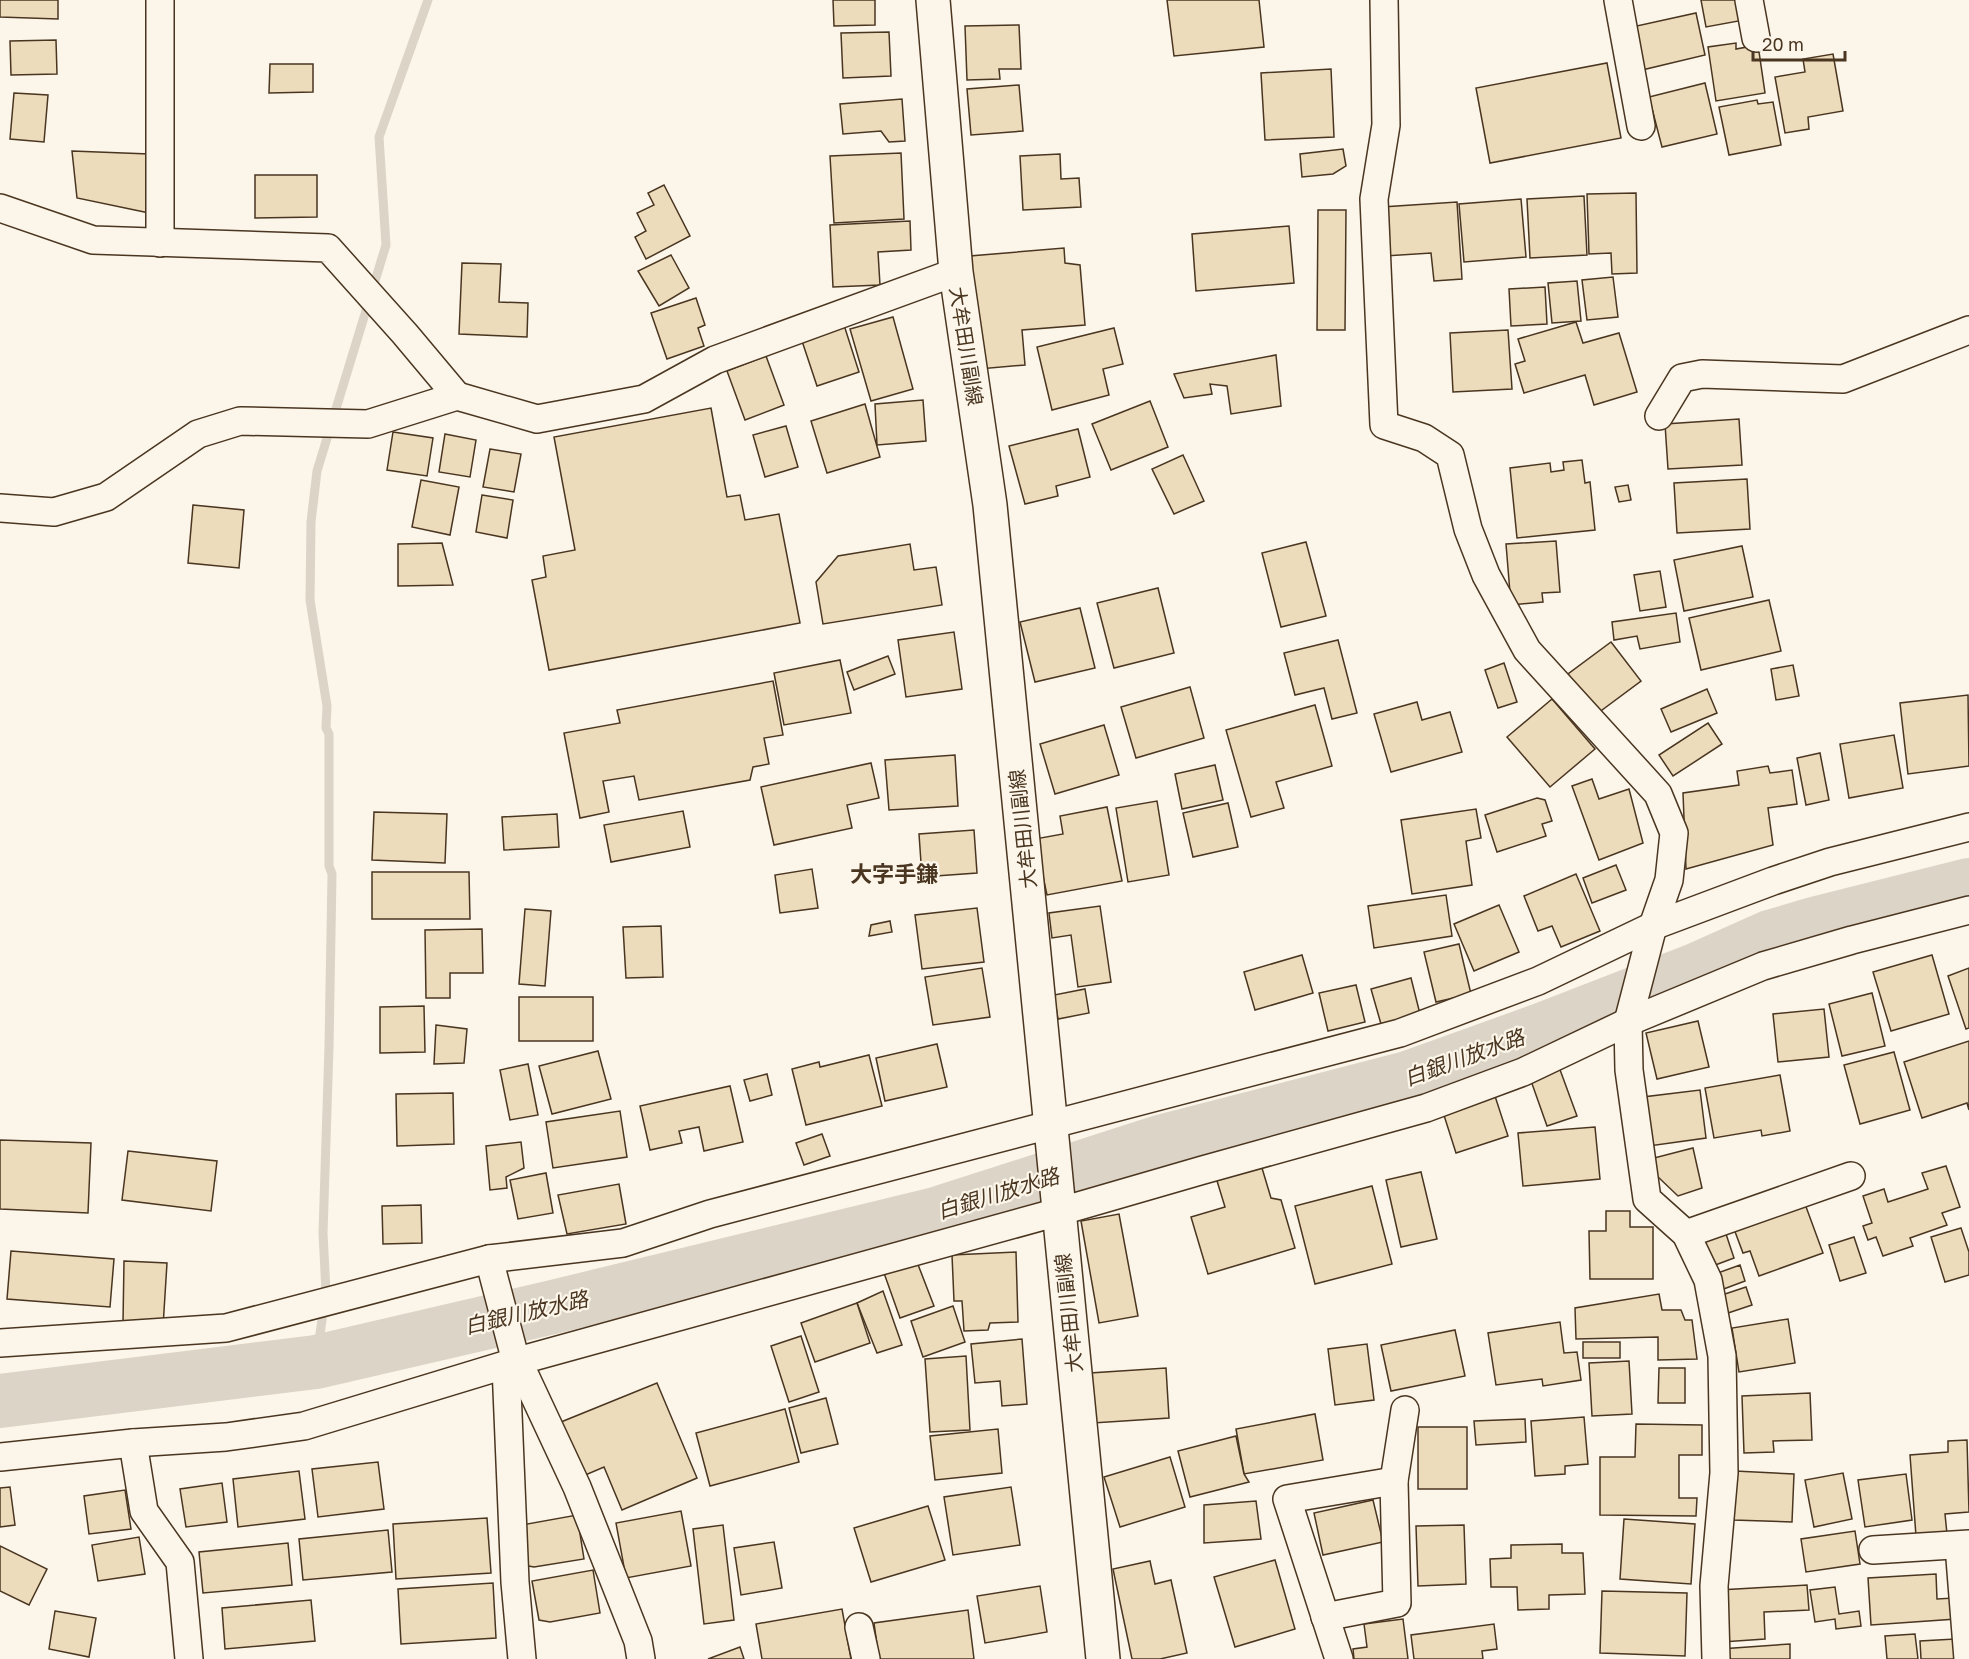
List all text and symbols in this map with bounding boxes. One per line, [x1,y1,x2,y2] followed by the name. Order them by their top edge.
[1753,24,1844,62] scale bar
[1762,33,1804,55] text: 20 m
[946,285,988,407] street label: 大牟田川副線
[1004,768,1040,890] street label: 大牟田川副線
[850,860,938,887] district label: 大字手鎌
[1400,1023,1530,1091] water label: 白銀川放水路
[934,1162,1064,1224] water label: 白銀川放水路
[1050,1252,1086,1374] street label: 大牟田川副線
[462,1285,592,1339] water label: 白銀川放水路

